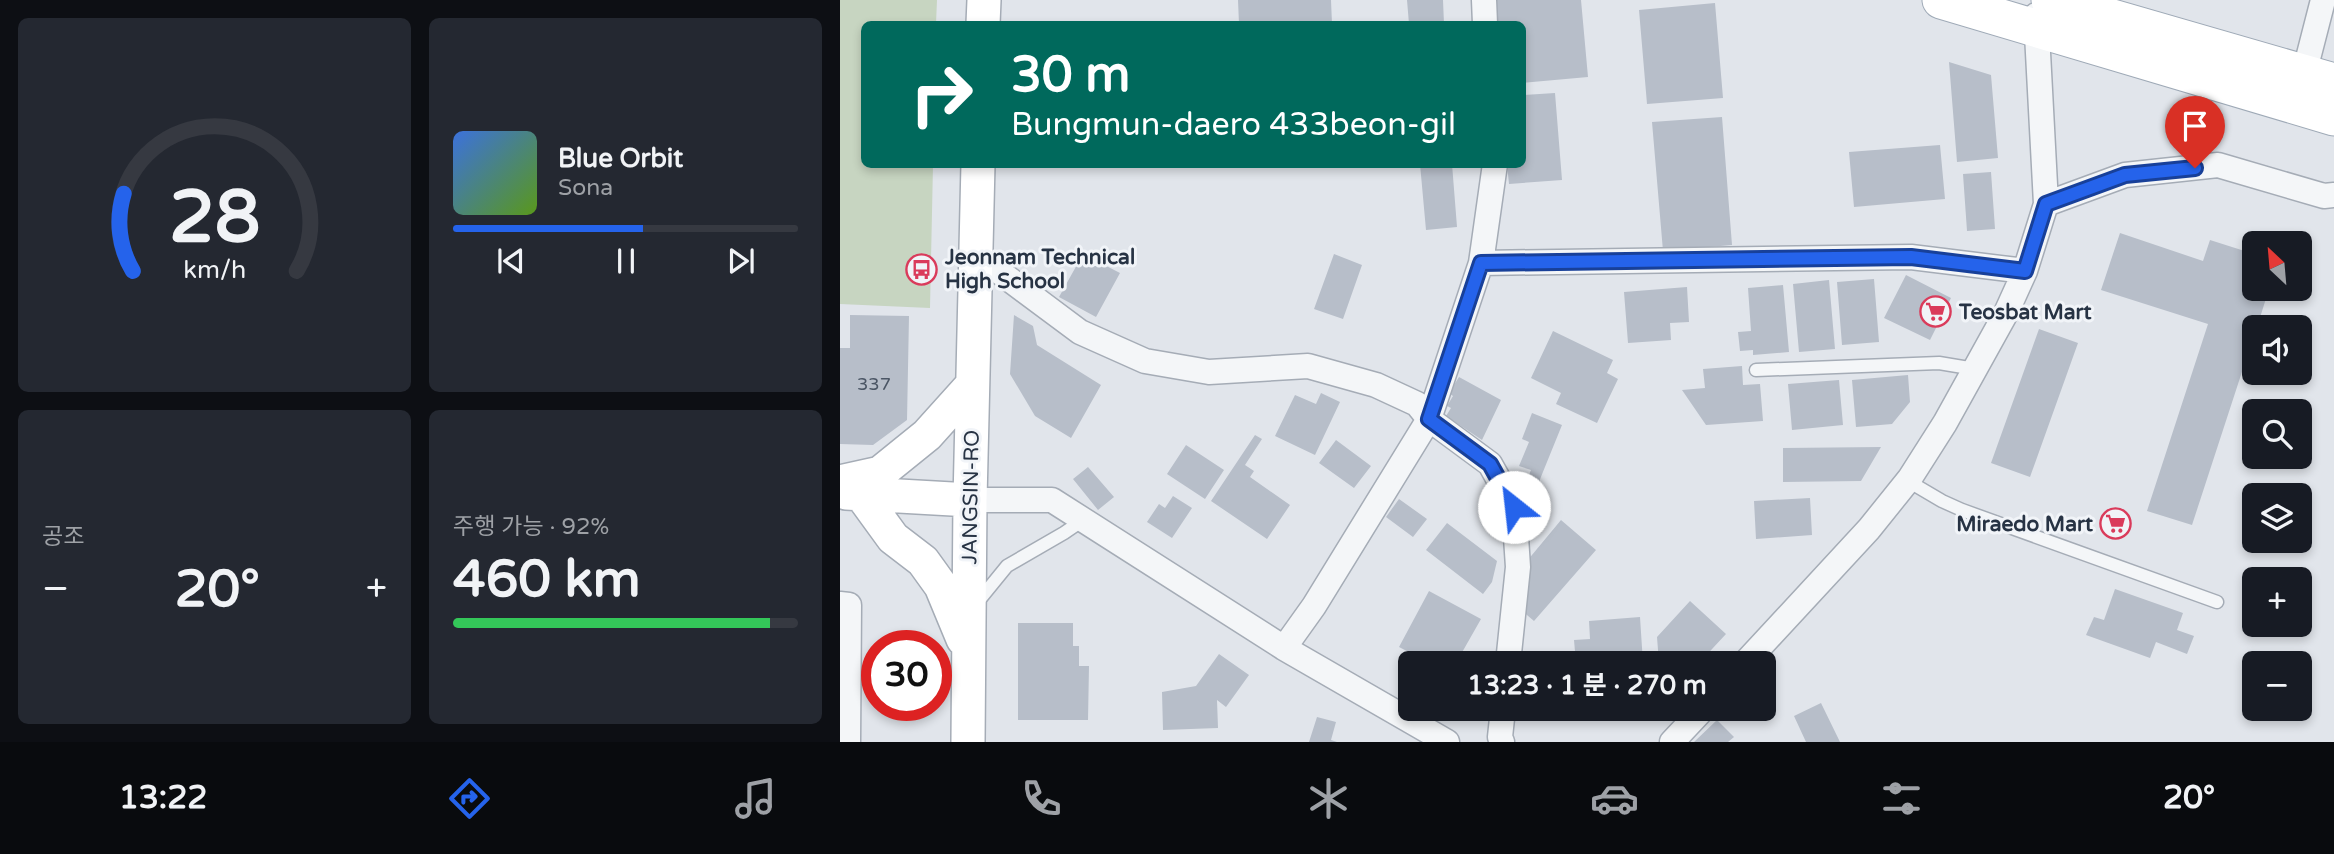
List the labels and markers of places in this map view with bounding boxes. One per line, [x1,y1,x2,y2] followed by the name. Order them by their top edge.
[2165,96,2225,168] pin
[944,245,1135,294] place label: Jeonnam Technical High School
[905,252,939,286] bus stop icon: Jeonnam Technical High School
[1919,295,1953,329] supermarket icon: Teosbat Mart
[1958,300,2092,325] place label: Teosbat Mart
[2099,507,2133,541] supermarket icon: Miraedo Mart
[1956,512,2093,537] place label: Miraedo Mart

